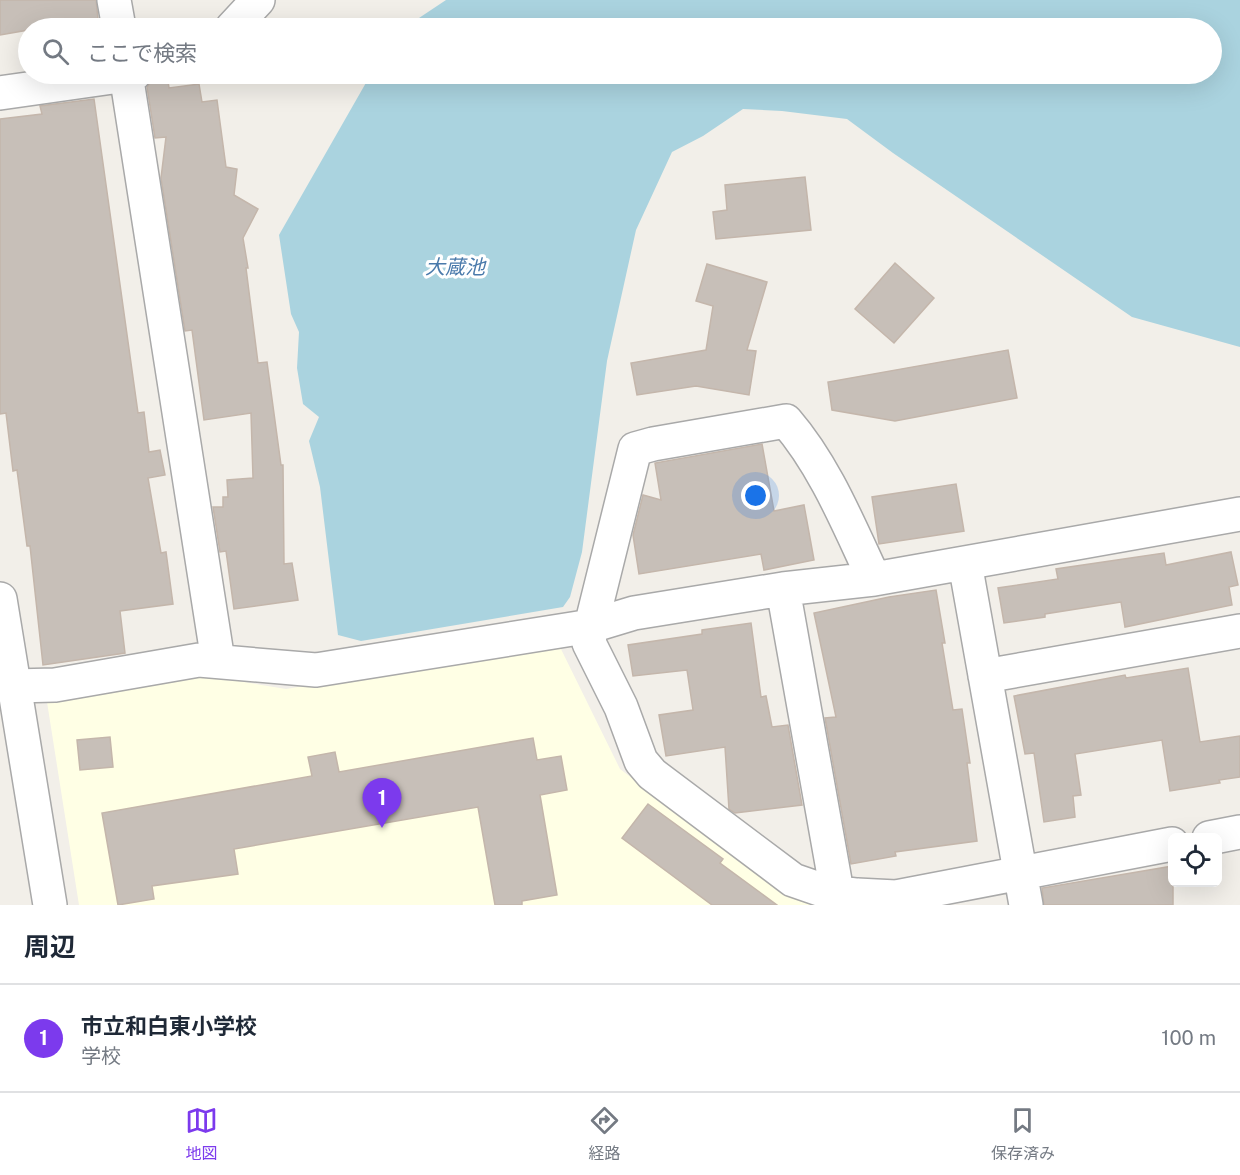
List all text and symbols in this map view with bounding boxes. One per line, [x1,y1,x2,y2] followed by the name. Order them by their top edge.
[18,18,1222,84] search box
[39,35,72,68] icon: search
[87,40,197,66] text: ここで検索
[425,255,487,279] water label: 大蔵池
[741,481,770,510] your location
[362,778,401,828] pin: 1
[1168,833,1222,887] map controls
[1168,833,1222,887] button: locate
[24,931,76,962] text: 周辺
[81,1013,257,1039] text: 市立和白東小学校
[39,1026,48,1050] text: 1
[1161,1026,1216,1050] text: 100 m
[81,1044,121,1068] text: 学校
[185,1104,218,1164] tab: 地図
[588,1104,621,1164] tab: 経路
[991,1104,1055,1164] tab: 保存済み

